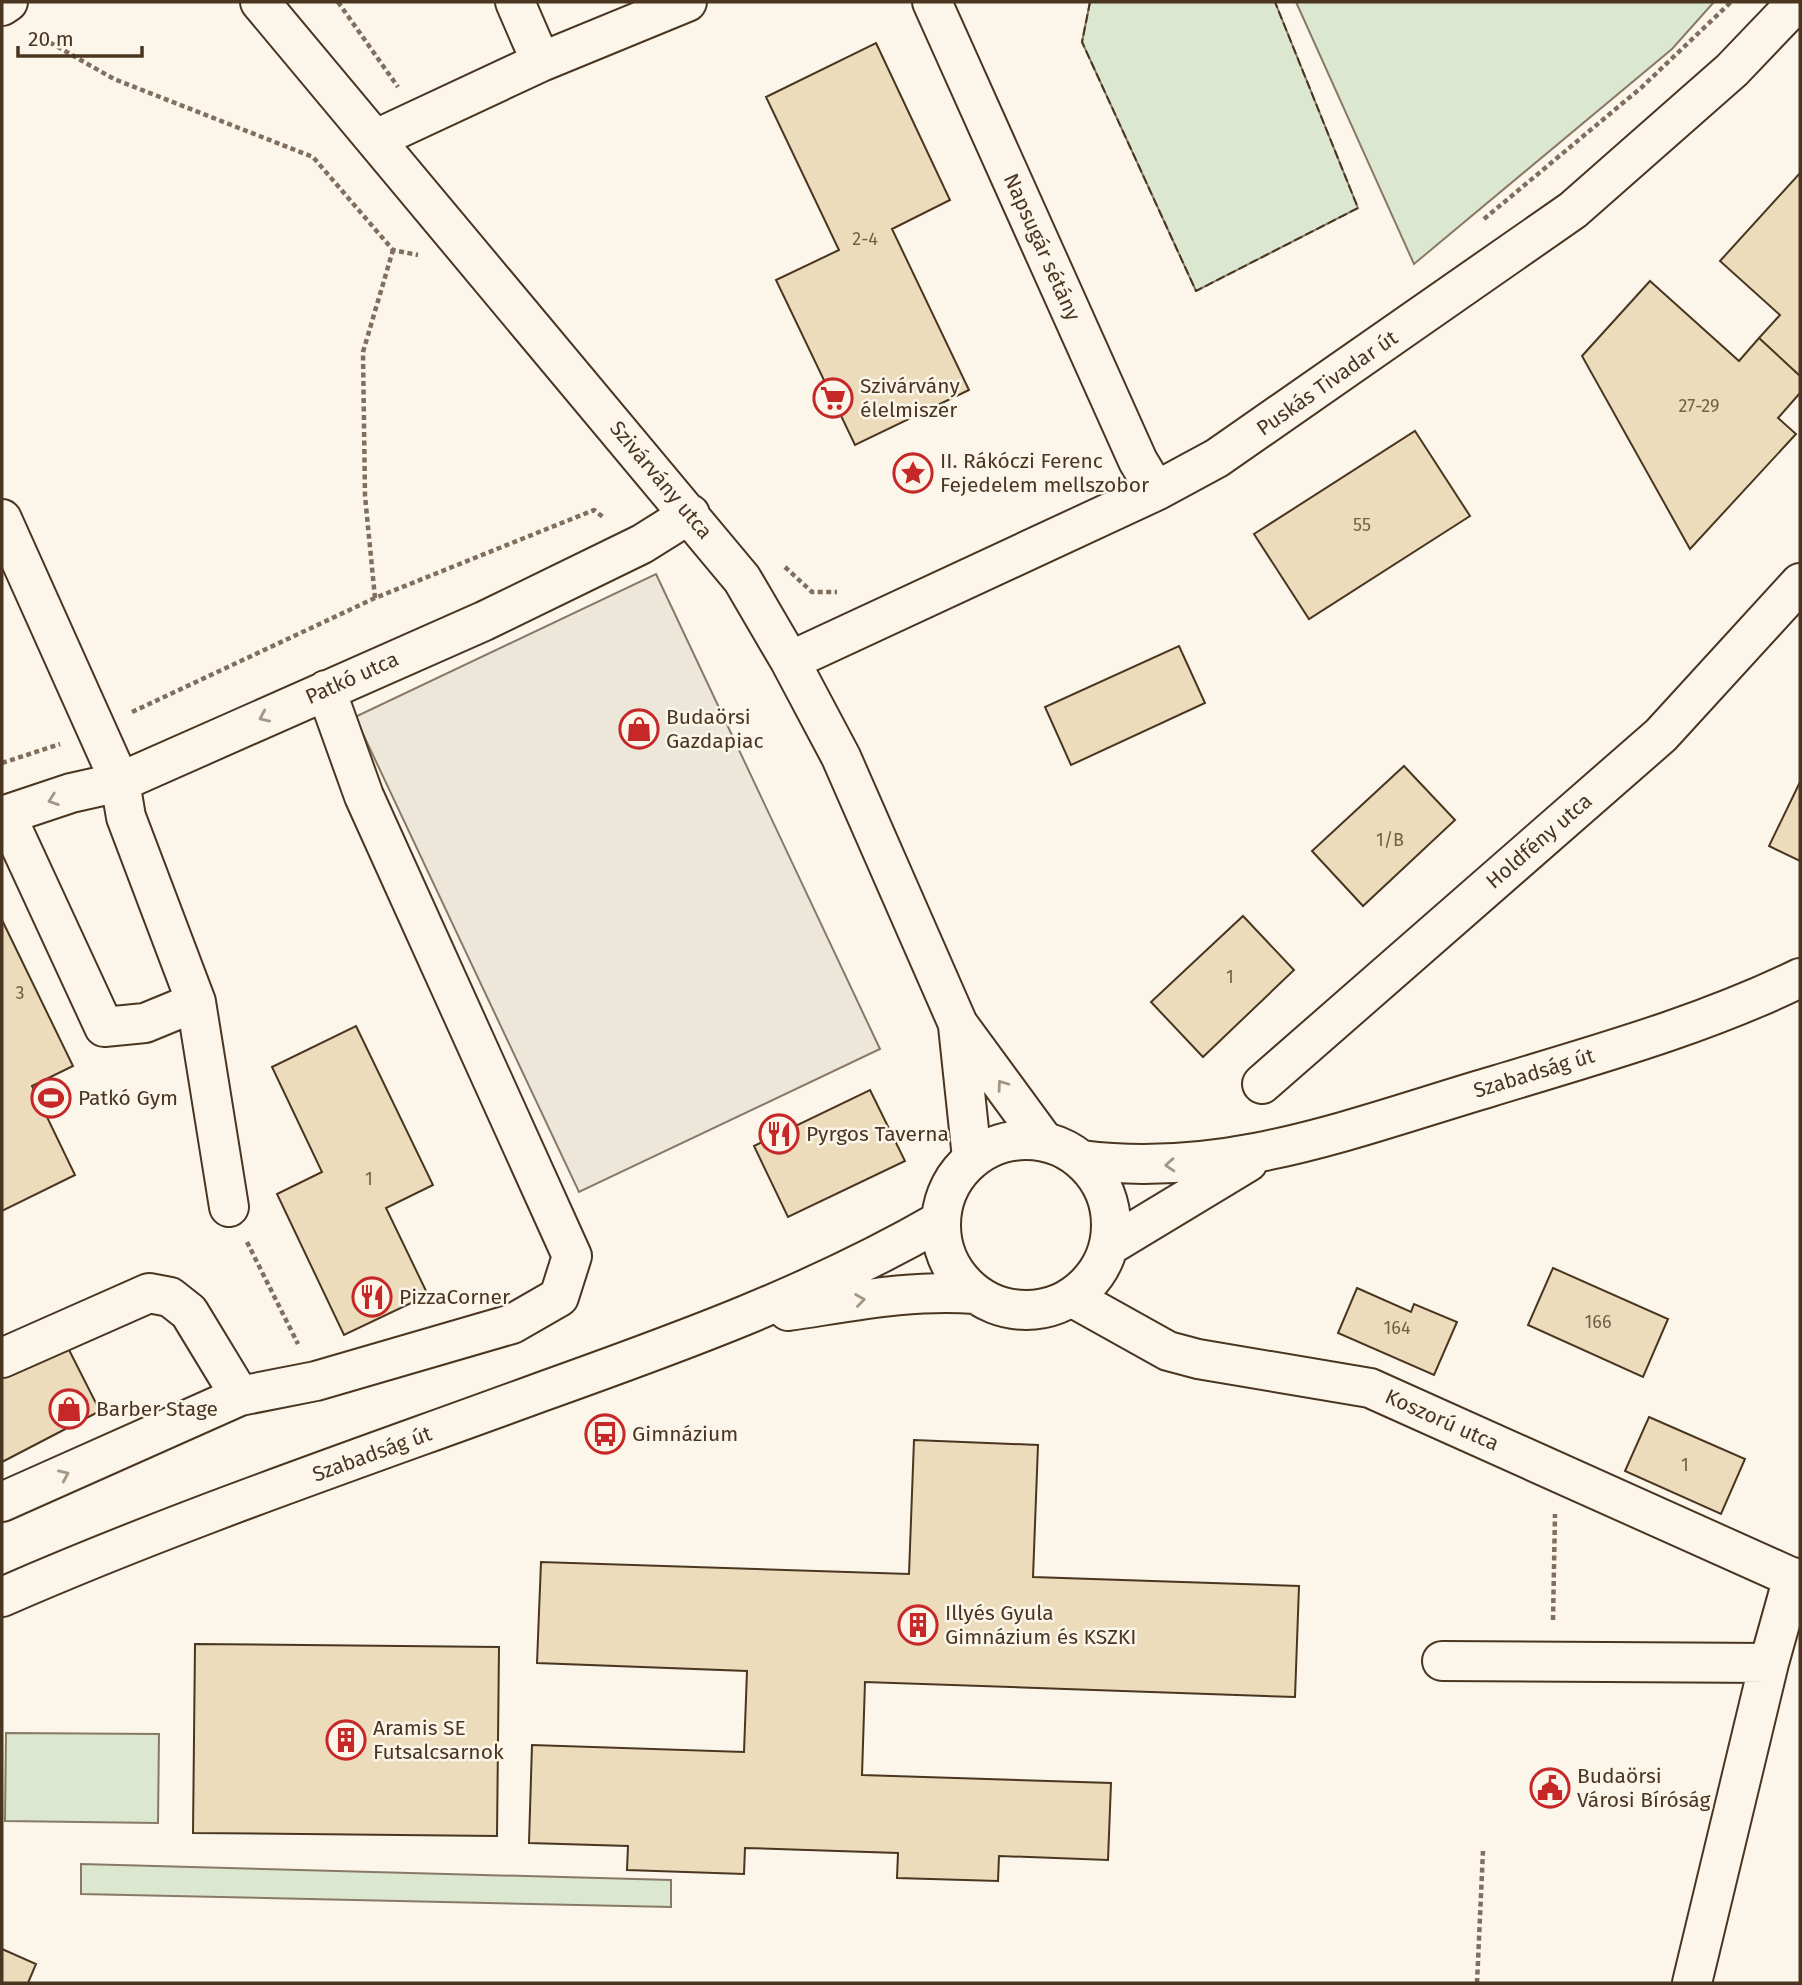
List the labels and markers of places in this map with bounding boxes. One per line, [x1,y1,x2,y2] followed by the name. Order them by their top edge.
[860,373,960,423] place label: Szivárvány élelmiszer
[812,377,854,419] supermarket icon: Szivárvány élelmiszer
[940,448,1149,498] place label: II. Rákóczi Ferenc Fejedelem mellszobor
[892,452,934,494] place icon: II. Rákóczi Ferenc Fejedelem mellszobor
[666,704,764,754] place label: Budaörsi Gazdapiac
[618,708,660,750] shop icon: Budaörsi Gazdapiac
[30,1077,72,1119] sports icon: Patkó Gym
[78,1085,178,1111] place label: Patkó Gym
[758,1113,800,1155] restaurant icon: Pyrgos Taverna
[806,1121,949,1147] place label: Pyrgos Taverna
[351,1276,393,1318] restaurant icon: PizzaCorner
[399,1284,510,1310] place label: PizzaCorner
[48,1388,90,1430] shop icon: Barber Stage
[96,1396,218,1422] place label: Barber Stage
[584,1413,626,1455] bus stop icon: Gimnázium
[632,1421,738,1447] place label: Gimnázium
[945,1600,1136,1650] place label: Illyés Gyula Gimnázium és KSZKI
[897,1604,939,1646] building icon: Illyés Gyula Gimnázium és KSZKI
[373,1715,504,1765] place label: Aramis SE Futsalcsarnok
[325,1719,367,1761] building icon: Aramis SE Futsalcsarnok
[1577,1763,1711,1813] place label: Budaörsi Városi Bíróság
[1529,1767,1571,1809] public building icon: Budaörsi Városi Bíróság

